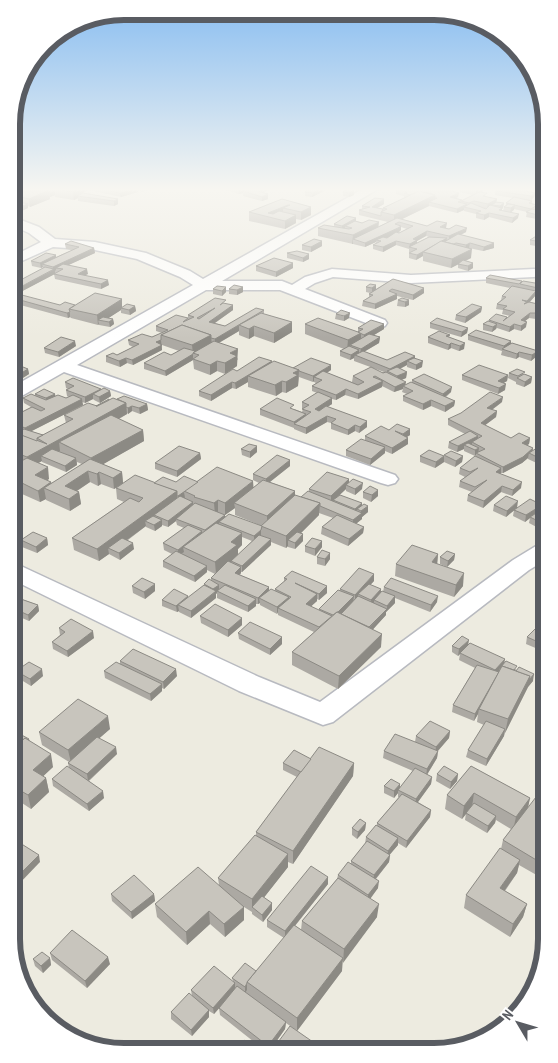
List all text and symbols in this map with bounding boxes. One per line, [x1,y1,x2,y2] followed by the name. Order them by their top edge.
[493,998,543,1048] north arrow
[498,1006,517,1024] text: N

